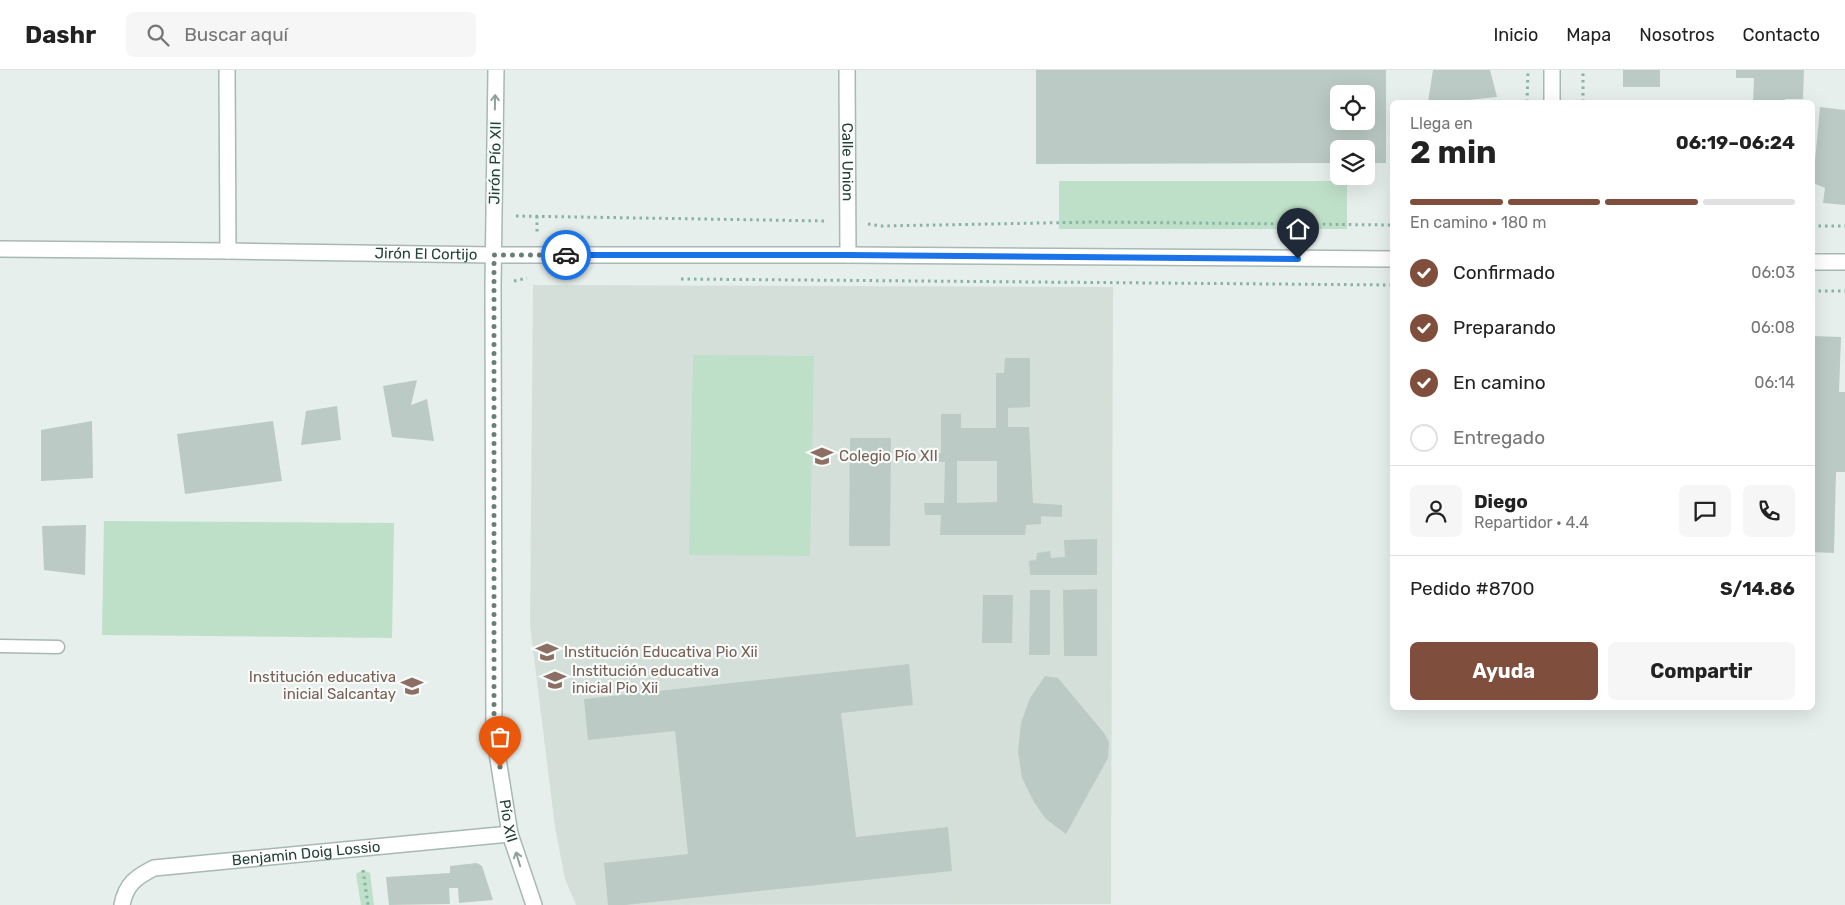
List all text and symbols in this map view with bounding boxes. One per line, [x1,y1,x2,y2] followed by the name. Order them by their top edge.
[126,12,476,57] search box
[25,21,96,49] text: Dashr
[144,21,172,49] icon: search
[184,23,288,46] text: Buscar aquí
[1493,24,1538,46] text: Inicio
[1566,24,1611,46] text: Mapa
[1639,24,1715,46] text: Nosotros
[1743,24,1820,46] text: Contacto
[1330,85,1375,185] map controls
[1330,85,1375,130] button: locate
[490,94,500,110] one-way arrow
[1410,114,1473,133] text: Llega en
[485,121,505,205] street label: Jirón Pío XII
[838,123,857,201] street label: Calle Union
[1676,131,1795,154] text: 06:19–06:24
[1410,133,1497,171] text: 2 min
[1330,140,1375,185] button: layers
[1277,208,1319,259] pin
[1410,213,1546,232] text: En camino · 180 m
[1284,215,1312,243] icon: home
[541,230,591,280] courier
[552,241,580,269] icon: car
[374,244,478,264] street label: Jirón El Cortijo
[1410,259,1438,287] icon: check
[1453,261,1555,284] text: Confirmado
[1751,263,1795,282] text: 06:03
[1410,314,1438,342] icon: check
[1453,316,1556,339] text: Preparando
[1751,318,1795,337] text: 06:08
[1410,369,1438,397] icon: check
[1453,371,1546,394] text: En camino
[1754,373,1795,392] text: 06:14
[1453,426,1545,449] text: Entregado
[809,443,835,469] school or university icon: Colegio Pío XII
[839,447,938,465] place label: Colegio Pío XII
[1410,485,1462,537] button: person
[1679,485,1731,537] button: chat
[1743,485,1795,537] button: phone
[1474,490,1528,513] text: Diego
[1474,513,1589,532] text: Repartidor · 4.4
[1410,577,1535,600] text: Pedido #8700
[1720,577,1795,600] text: S/14.86
[534,639,560,665] school or university icon: Institución Educativa Pio Xii
[1410,642,1598,700] button: Ayuda
[1608,642,1795,700] button: Compartir
[564,643,758,661] place label: Institución Educativa Pio Xii
[572,662,719,697] place label: Institución educativa inicial Pio Xii
[542,667,568,693] school or university icon: Institución educativa inicial Pio Xii
[249,668,396,703] place label: Institución educativa inicial Salcantay
[399,673,425,699] school or university icon: Institución educativa inicial Salcantay
[479,716,521,767] pin
[486,723,514,751] icon: bag
[496,798,521,845] street label: Pío XII
[231,837,381,870] street label: Benjamin Doig Lossio
[513,852,522,867] one-way arrow

